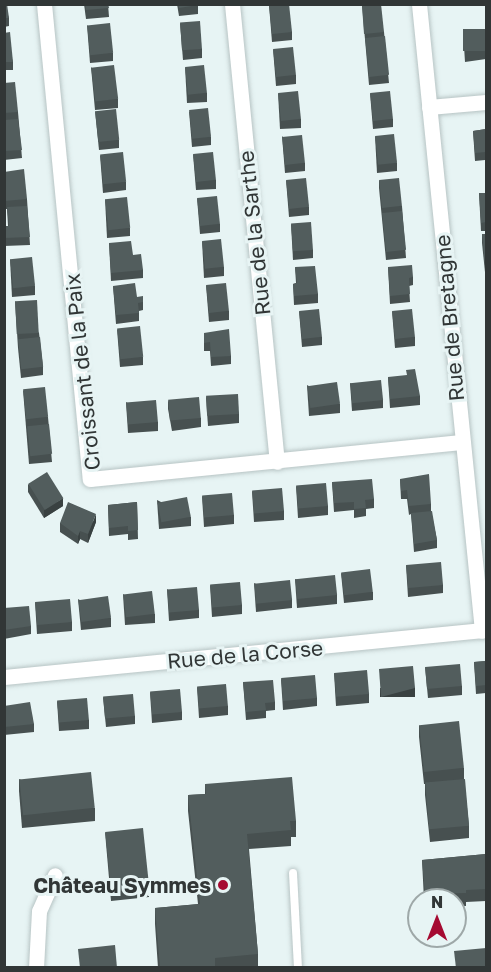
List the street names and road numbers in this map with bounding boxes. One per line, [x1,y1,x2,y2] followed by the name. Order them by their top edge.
[233,149,275,317] street label: Rue de la Sarthe
[429,234,469,402] street label: Rue de Bretagne
[59,272,105,472] street label: Croissant de la Paix
[166,635,324,673] street label: Rue de la Corse

